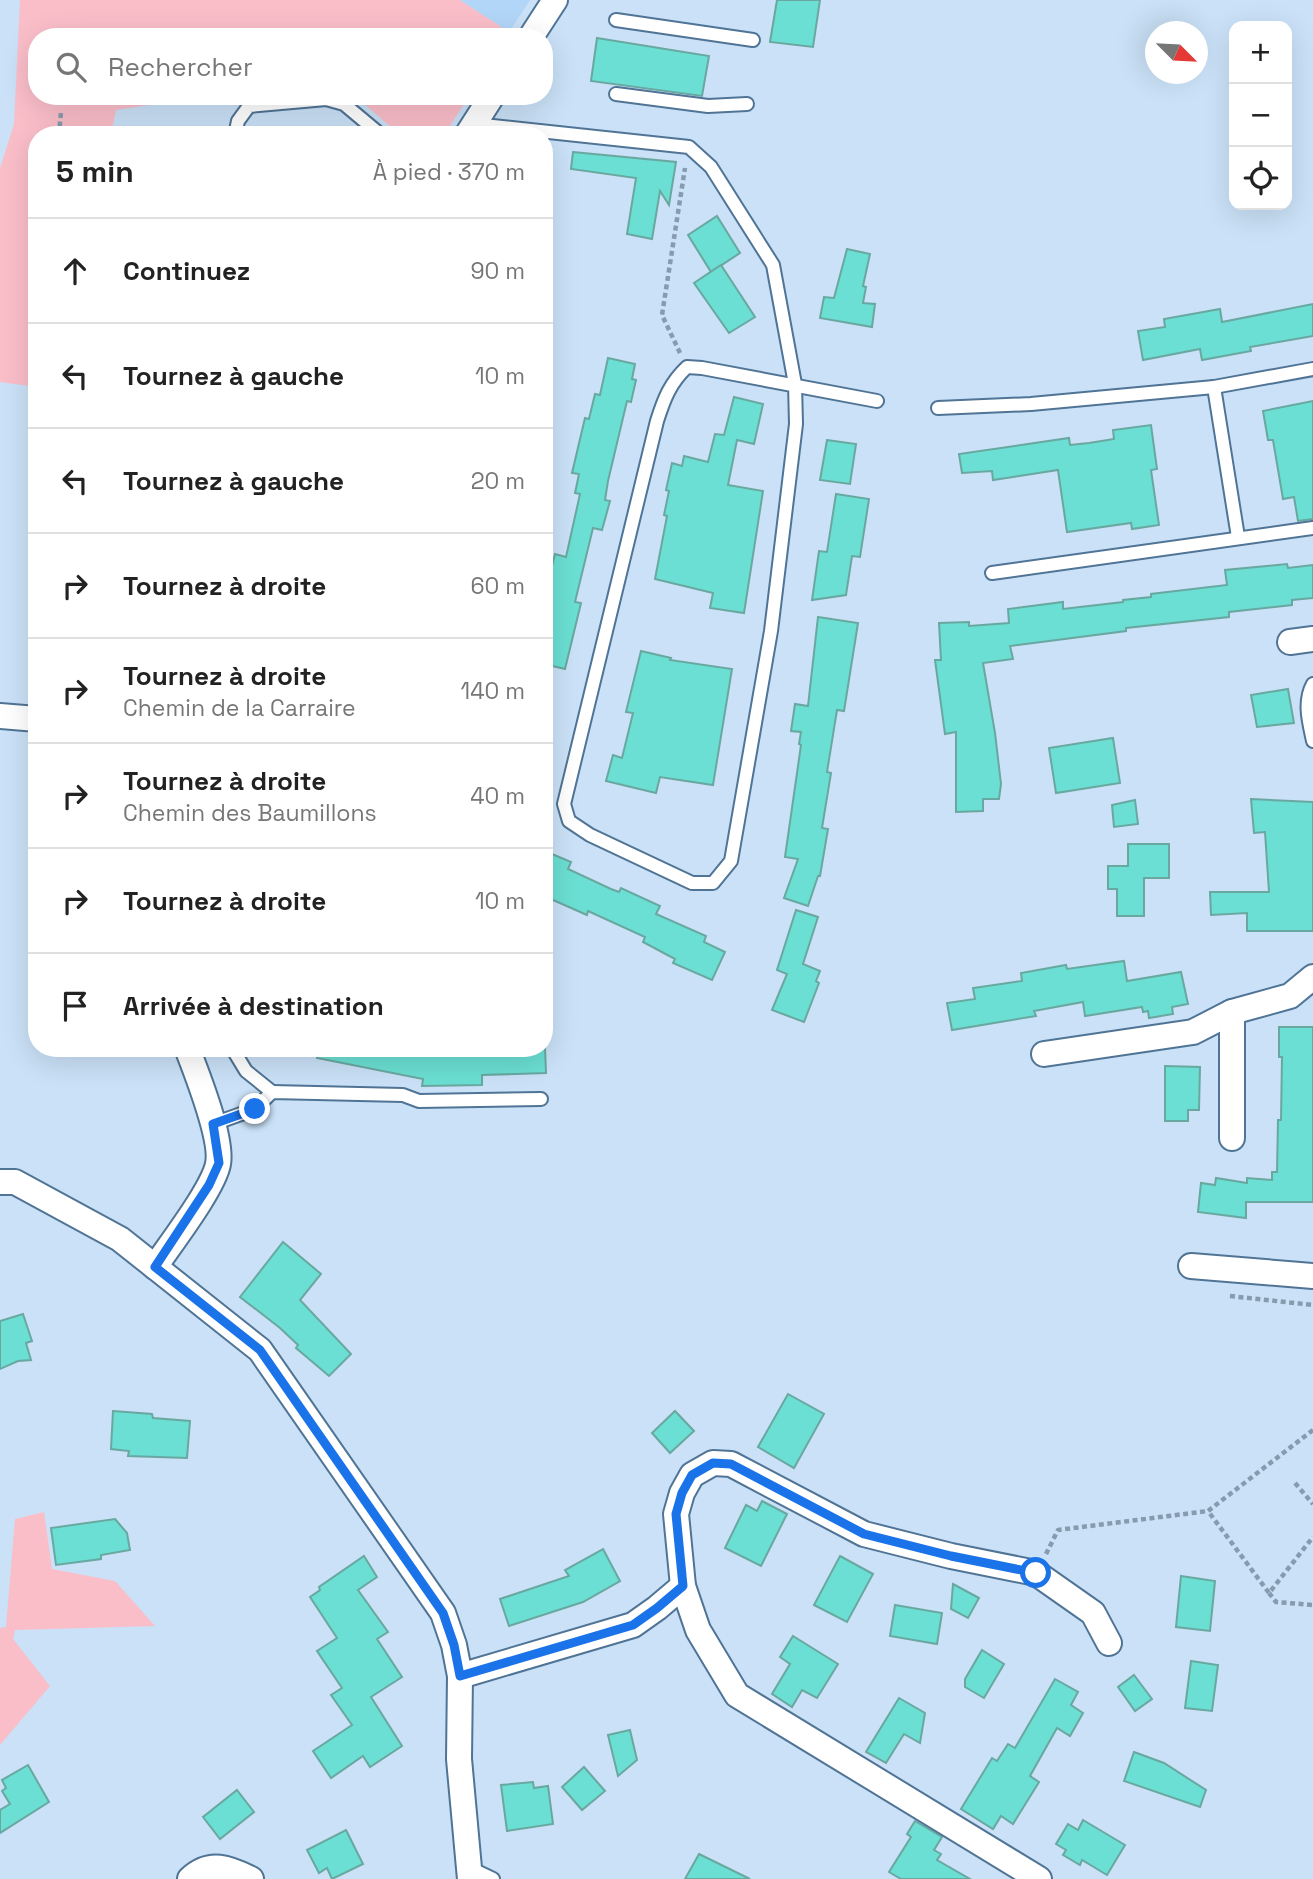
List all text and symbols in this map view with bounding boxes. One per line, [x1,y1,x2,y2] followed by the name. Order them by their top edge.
[1145,21,1208,84] north arrow
[1229,21,1292,210] map controls
[1229,21,1292,84] button: +
[28,28,553,105] search box
[52,48,90,86] icon: search
[108,50,253,84] text: Rechercher
[1229,84,1292,147] button: −
[1229,147,1292,210] button: locate
[56,152,134,191] text: 5 min
[373,157,525,187] text: À pied · 370 m
[56,252,94,290] icon: ahead
[123,254,250,288] text: Continuez
[470,256,525,286] text: 90 m
[56,357,94,395] icon: left
[123,359,344,393] text: Tournez à gauche
[475,361,525,391] text: 10 m
[56,462,94,500] icon: left
[123,464,344,498] text: Tournez à gauche
[471,466,525,496] text: 20 m
[56,567,94,605] icon: right
[123,569,326,603] text: Tournez à droite
[470,571,525,601] text: 60 m
[123,659,326,693] text: Tournez à droite
[56,672,94,710] icon: right
[461,676,525,706] text: 140 m
[123,693,356,723] text: Chemin de la Carraire
[123,764,326,798] text: Tournez à droite
[56,777,94,815] icon: right
[470,781,525,811] text: 40 m
[123,798,377,828] text: Chemin des Baumillons
[56,882,94,920] icon: right
[123,884,326,918] text: Tournez à droite
[475,886,525,916] text: 10 m
[56,987,94,1025] icon: arrive
[123,989,384,1023] text: Arrivée à destination
[239,1093,270,1124] route end
[1020,1557,1051,1588] route start

